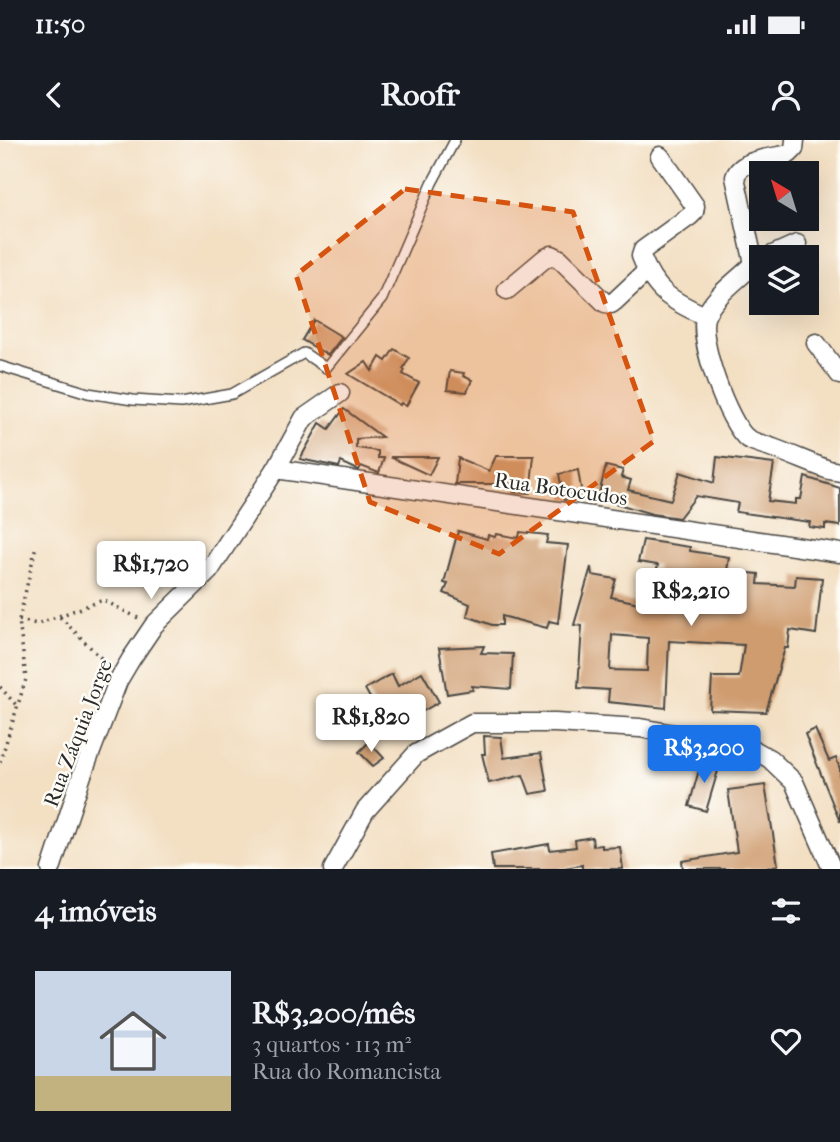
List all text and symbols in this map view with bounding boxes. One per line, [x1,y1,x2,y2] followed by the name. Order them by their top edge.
[35,9,85,40] text: 11:50
[35,76,73,114] icon: back
[380,76,460,113] text: Roofr
[767,76,805,114] icon: person
[749,161,819,231] north arrow
[749,161,819,315] map controls
[749,245,819,315] button: layers
[493,468,629,510] street label: Rua Botocudos
[86,542,216,601] pin: R$1,720
[113,550,189,577] text: R$1,720
[626,568,756,628] pin: R$2,210
[652,577,730,604] text: R$2,210
[39,656,117,810] street label: Rua Záquia Jorge
[306,694,436,754] pin: R$1,820
[332,703,410,730] text: R$1,820
[639,726,769,785] pin: R$3,200
[664,734,744,761] text: R$3,200
[767,892,805,930] icon: filters
[35,894,157,929] text: 4 imóveis
[252,996,415,1031] text: R$3,200/mês
[91,999,175,1083] icon: home
[767,1022,805,1060] icon: heart
[252,1031,411,1058] text: 3 quartos · 113 m²
[252,1058,441,1085] text: Rua do Romancista

